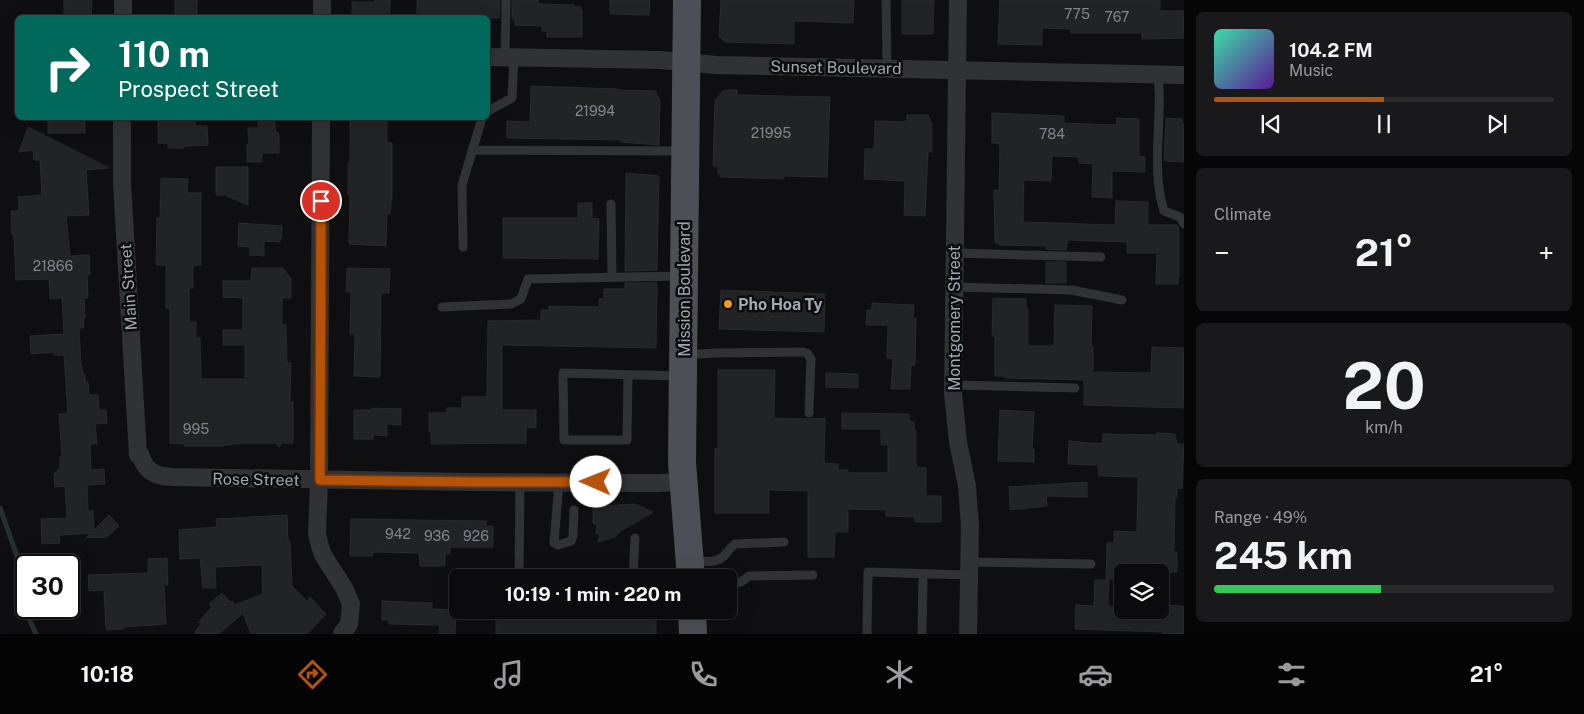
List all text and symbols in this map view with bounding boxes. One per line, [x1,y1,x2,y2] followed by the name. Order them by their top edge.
[1064,6,1090,22] house number: 775
[1105,9,1130,25] house number: 767
[118,34,210,75] text: 110 m
[35,35,100,100] icon: right
[1289,39,1373,61] text: 104.2 FM
[770,57,902,78] street label: Sunset Boulevard
[1289,61,1333,80] text: Music
[118,76,279,102] text: Prospect Street
[575,103,615,119] house number: 21994
[1257,110,1285,138] icon: previous
[1370,110,1398,138] icon: pause
[1483,110,1511,138] icon: next
[751,125,791,141] house number: 21995
[1039,126,1065,142] house number: 784
[300,180,342,222] pin
[307,187,335,215] icon: arrive
[1214,205,1271,224] text: Climate
[675,221,694,357] street label: Mission Boulevard
[1355,230,1413,275] text: 21°
[1214,236,1230,269] text: −
[1538,236,1554,269] text: +
[116,243,141,331] street label: Main Street
[945,245,964,391] street label: Montgomery Street
[33,258,73,274] house number: 21866
[738,295,823,314] place label: Pho Hoa Ty
[722,298,734,310] marker: Pho Hoa Ty
[1342,347,1426,424] text: 20
[1365,418,1403,437] text: km/h
[183,421,209,437] house number: 995
[569,455,621,507] position arrow
[212,469,300,490] street label: Rose Street
[1214,508,1307,527] text: Range · 49%
[385,526,411,542] house number: 942
[424,528,450,544] house number: 936
[463,528,489,544] house number: 926
[1214,533,1353,578] text: 245 km
[15,554,80,619] speed limit sign: 30
[1114,564,1169,619] map controls
[1114,564,1169,619] button: layers
[505,583,681,605] text: 10:19 · 1 min · 220 m
[295,657,330,692] icon: directions
[491,657,526,692] icon: music
[686,657,721,692] icon: phone
[882,657,917,692] icon: climate
[1078,657,1113,692] icon: car
[1274,657,1309,692] icon: filters
[80,661,134,687] text: 10:18
[1470,661,1504,687] text: 21°

